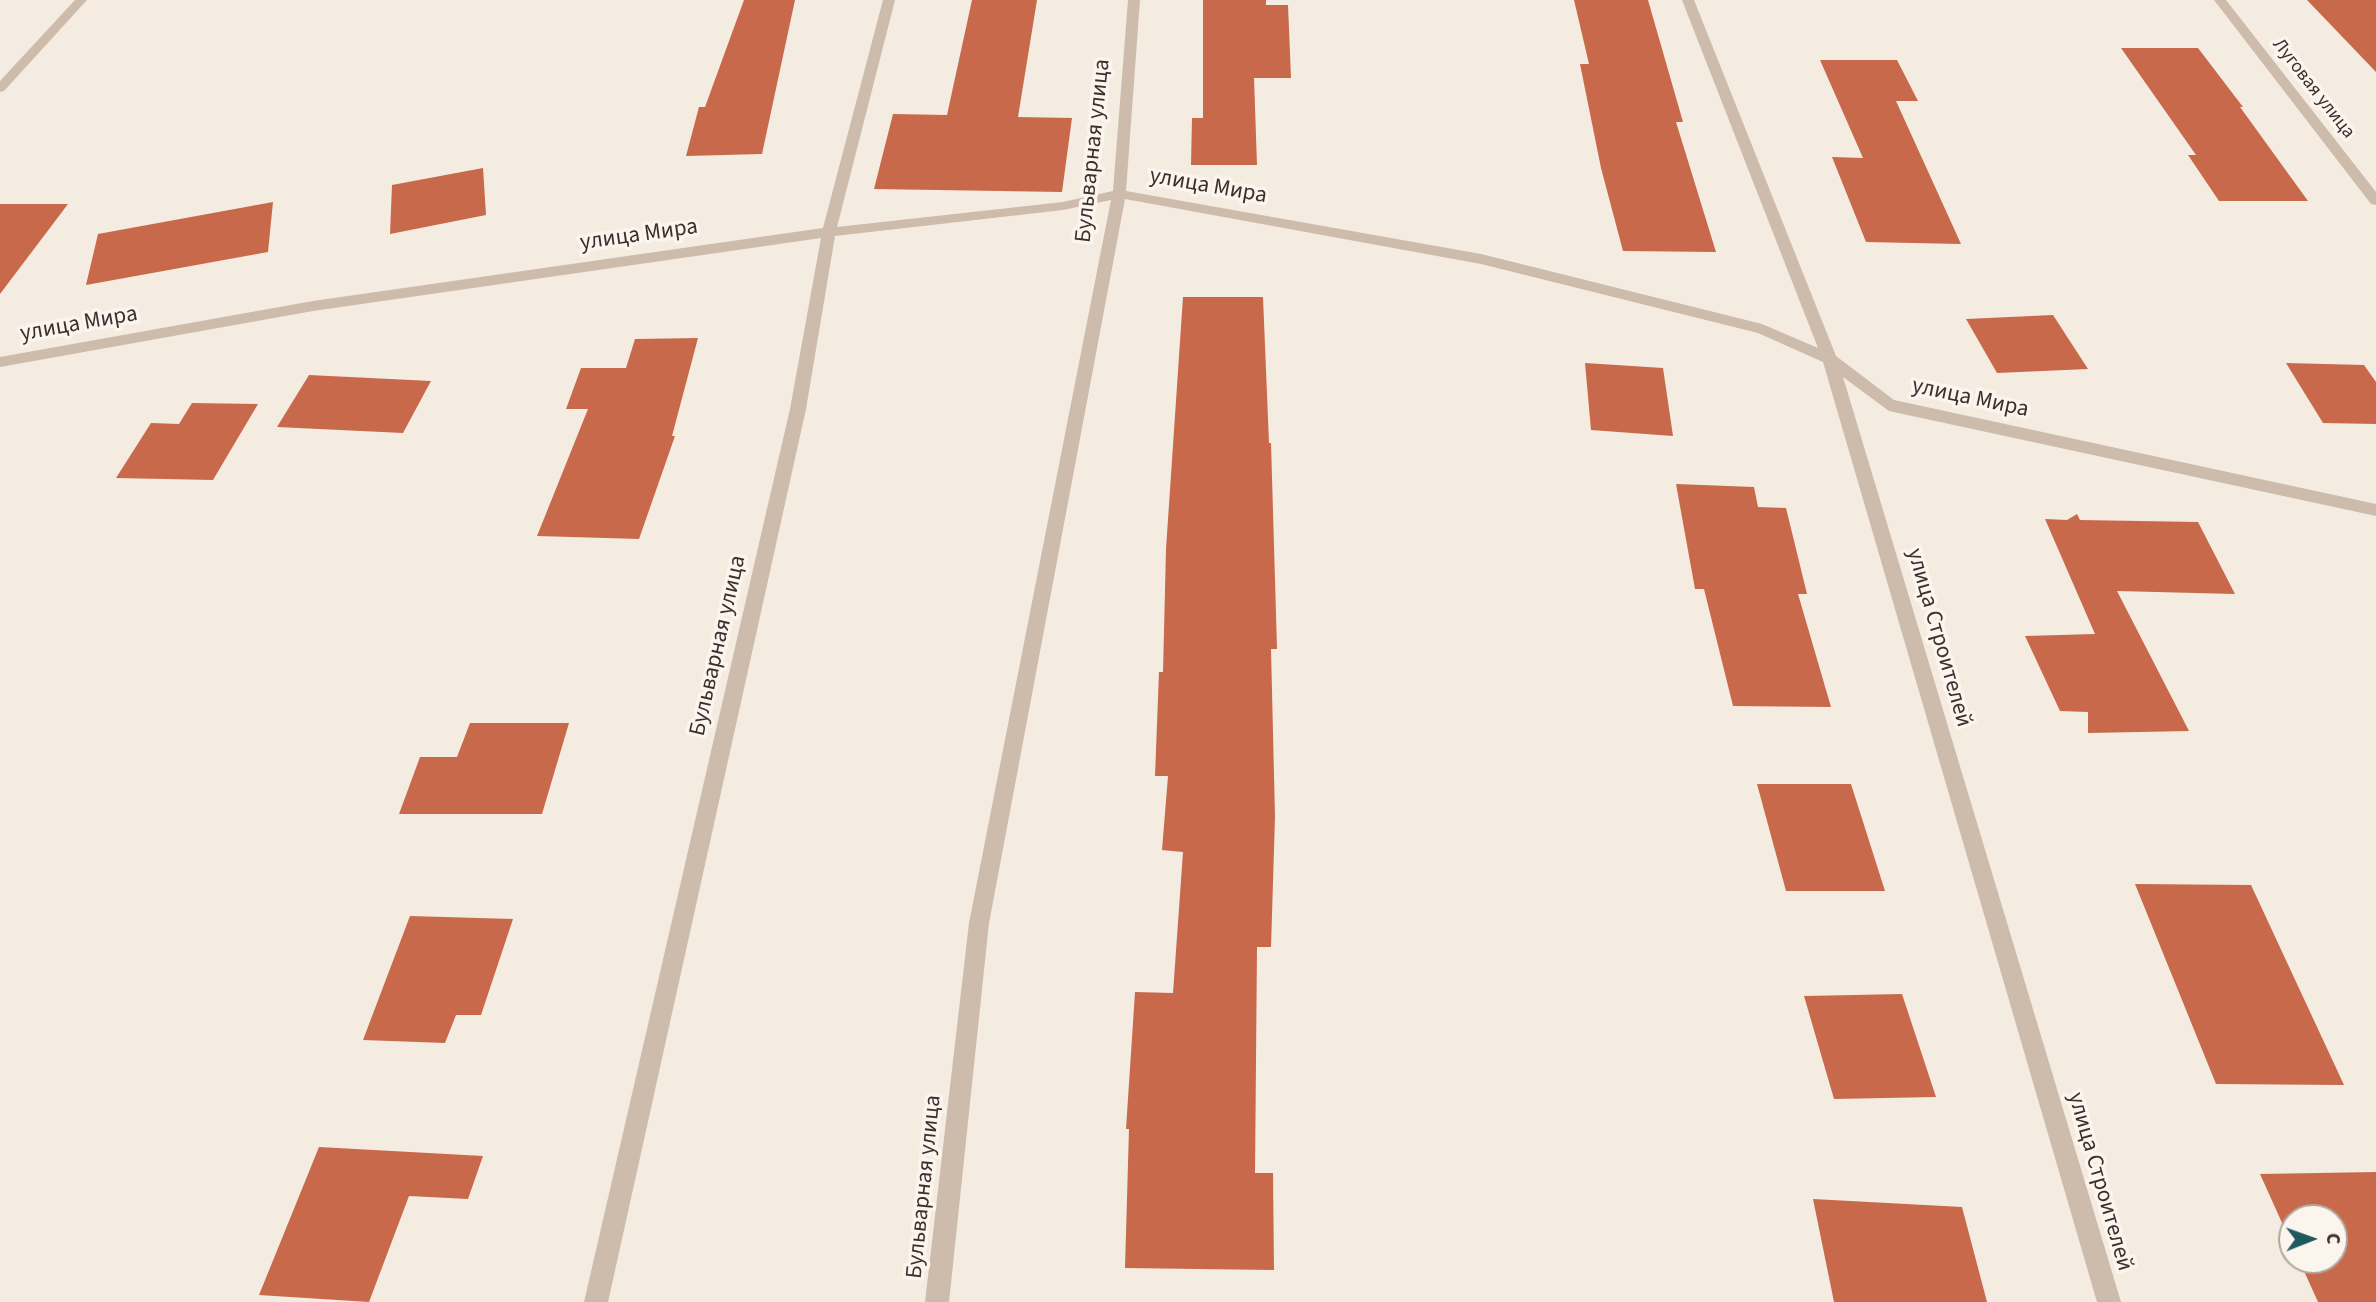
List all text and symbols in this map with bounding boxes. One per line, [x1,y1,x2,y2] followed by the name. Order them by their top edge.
[2267,34,2359,144] street label: Луговая улица
[1071,58,1117,244] street label: Бульварная улица
[1147,163,1269,211] street label: улица Мира
[578,214,700,258] street label: улица Мира
[18,301,140,349] street label: улица Мира
[1909,373,2031,425] street label: улица Мира
[1899,546,1977,730] street label: улица Строителей
[685,553,753,739] street label: Бульварная улица
[2060,1090,2138,1274] street label: улица Строителей
[902,1094,948,1280] street label: Бульварная улица
[2278,1204,2348,1274] north arrow
[2319,1233,2346,1244] text: С

